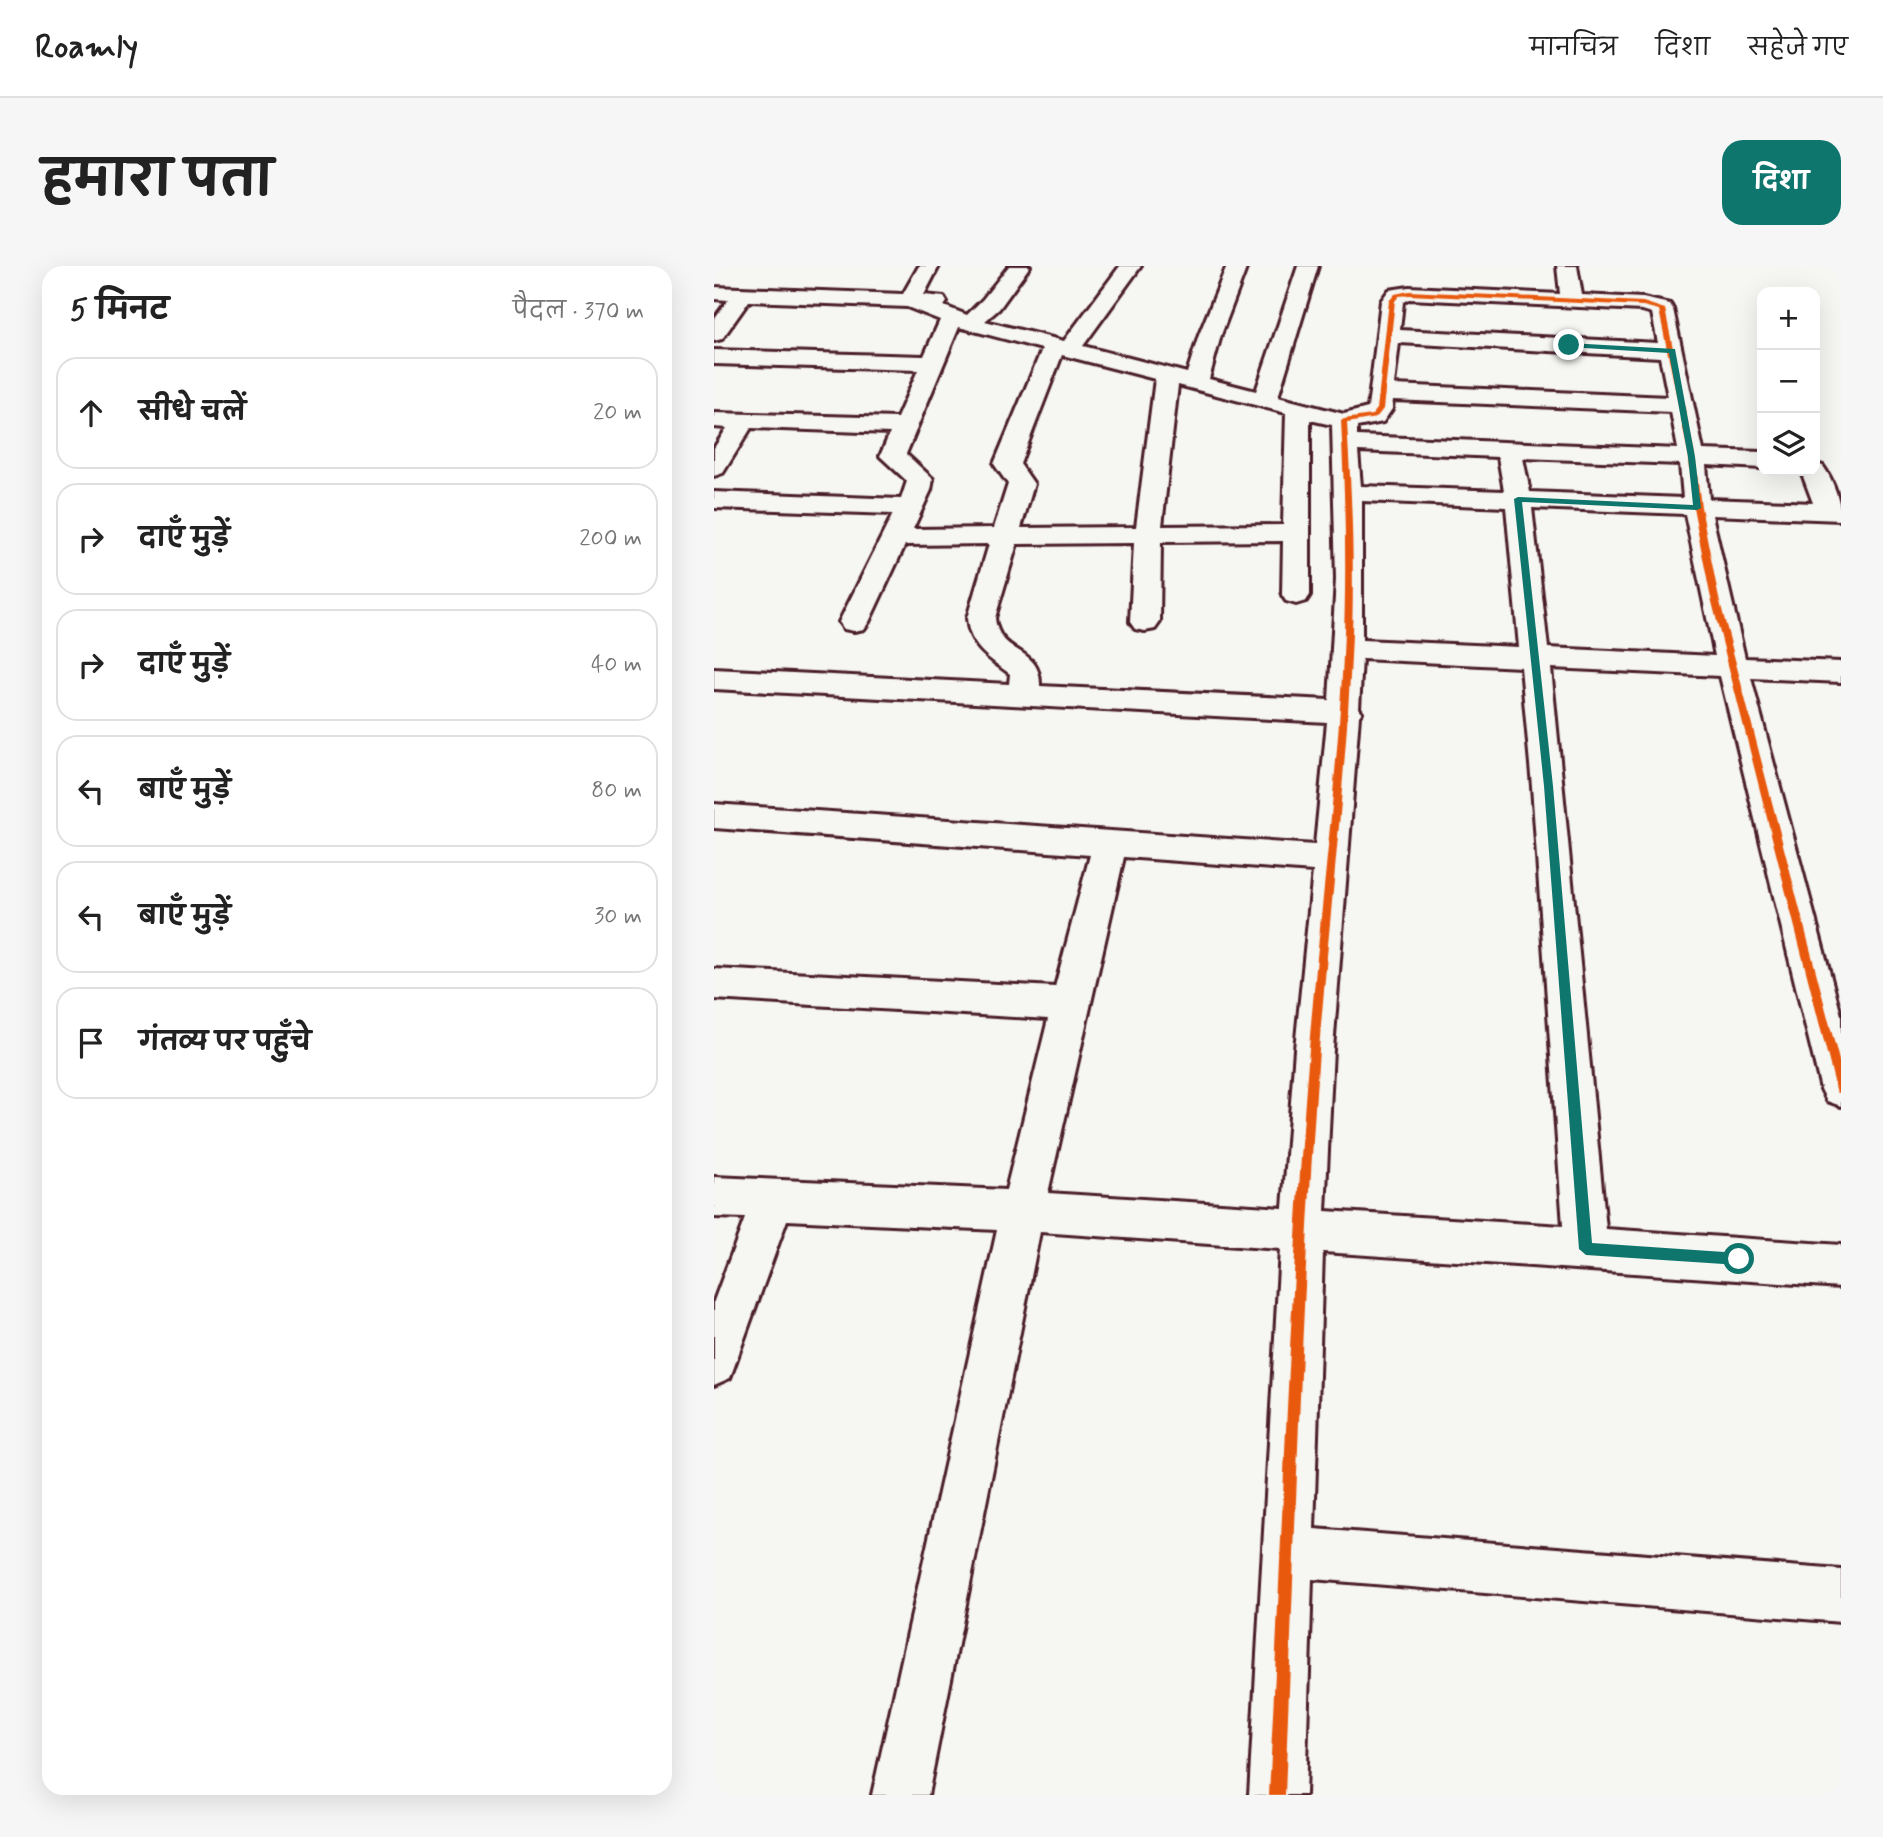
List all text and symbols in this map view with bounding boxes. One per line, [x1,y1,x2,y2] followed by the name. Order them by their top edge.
[35,26,138,70] text: Roamly
[1530,33,1618,64] text: मानचित्र
[1656,33,1710,64] text: दिशा
[1748,33,1848,64] text: सहेजे गए
[1722,140,1841,225] button: दिशा
[42,149,273,214] text: हमारा पता
[1757,287,1820,476] map controls
[1757,287,1820,350] button: +
[70,291,169,330] text: 5 मिनट
[513,297,644,327] text: पैदल · 370 m
[1553,329,1584,360] route end
[1757,350,1820,413] button: −
[72,394,110,432] icon: ahead
[139,396,246,430] text: सीधे चलें
[593,398,642,428] text: 20 m
[1757,413,1820,476] button: layers
[72,520,110,558] icon: right
[139,522,230,556] text: दाएँ मुड़ें
[579,524,642,554] text: 200 m
[72,646,110,684] icon: right
[139,648,230,682] text: दाएँ मुड़ें
[591,650,642,680] text: 40 m
[72,772,110,810] icon: left
[139,774,231,808] text: बाएँ मुड़ें
[591,776,642,806] text: 80 m
[72,898,110,936] icon: left
[139,900,231,934] text: बाएँ मुड़ें
[594,902,642,932] text: 30 m
[72,1024,110,1062] icon: arrive
[139,1026,311,1060] text: गंतव्य पर पहुँचे
[1723,1243,1754,1274] route start

